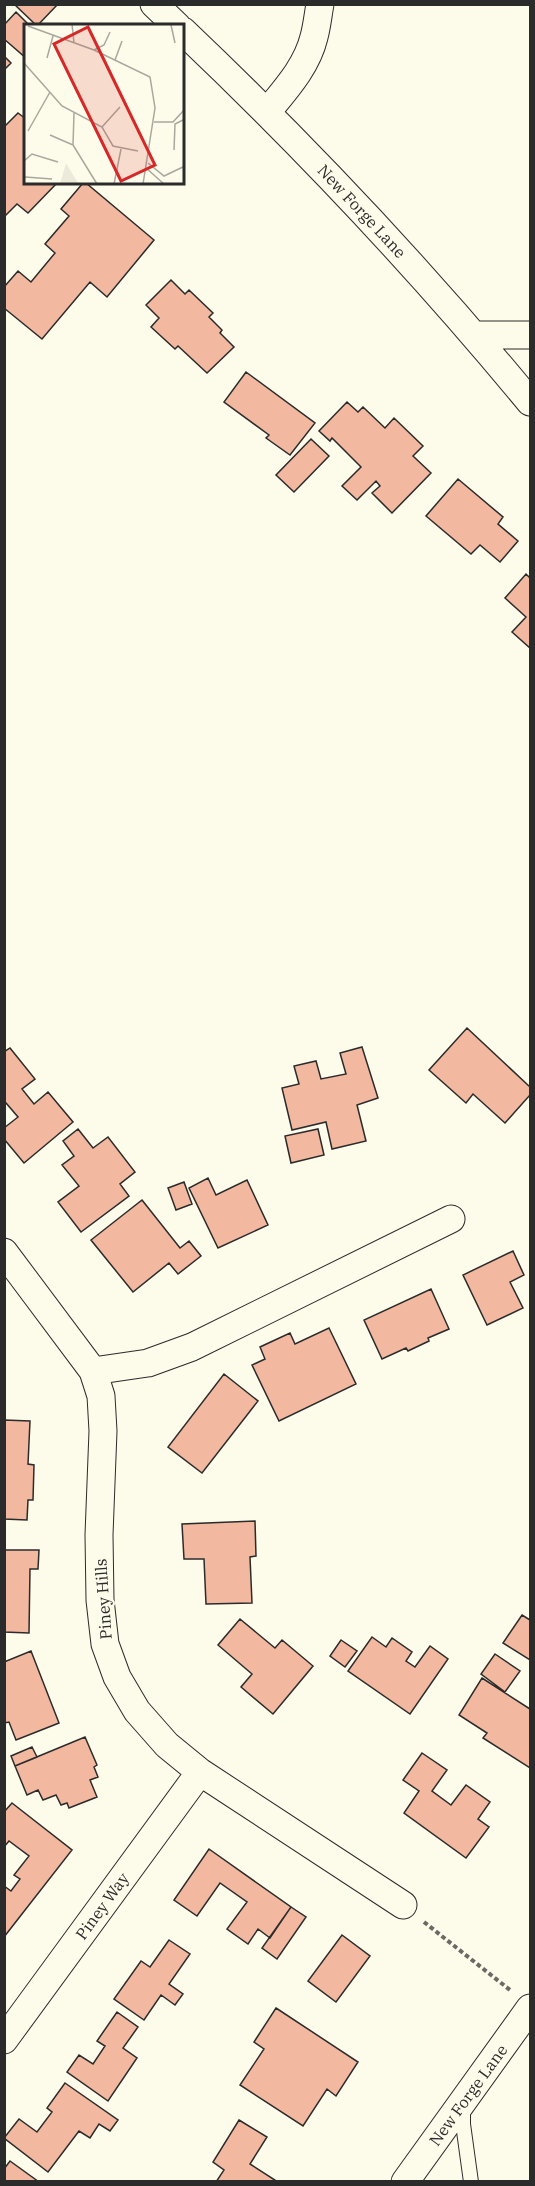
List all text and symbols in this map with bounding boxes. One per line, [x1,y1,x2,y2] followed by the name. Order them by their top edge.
[24,24,184,184] inset map
[314,160,410,262] street label: New Forge Lane
[90,1558,116,1640] street label: Piney Hills
[71,1868,133,1943] street label: Piney Way
[424,2040,512,2150] street label: New Forge Lane

